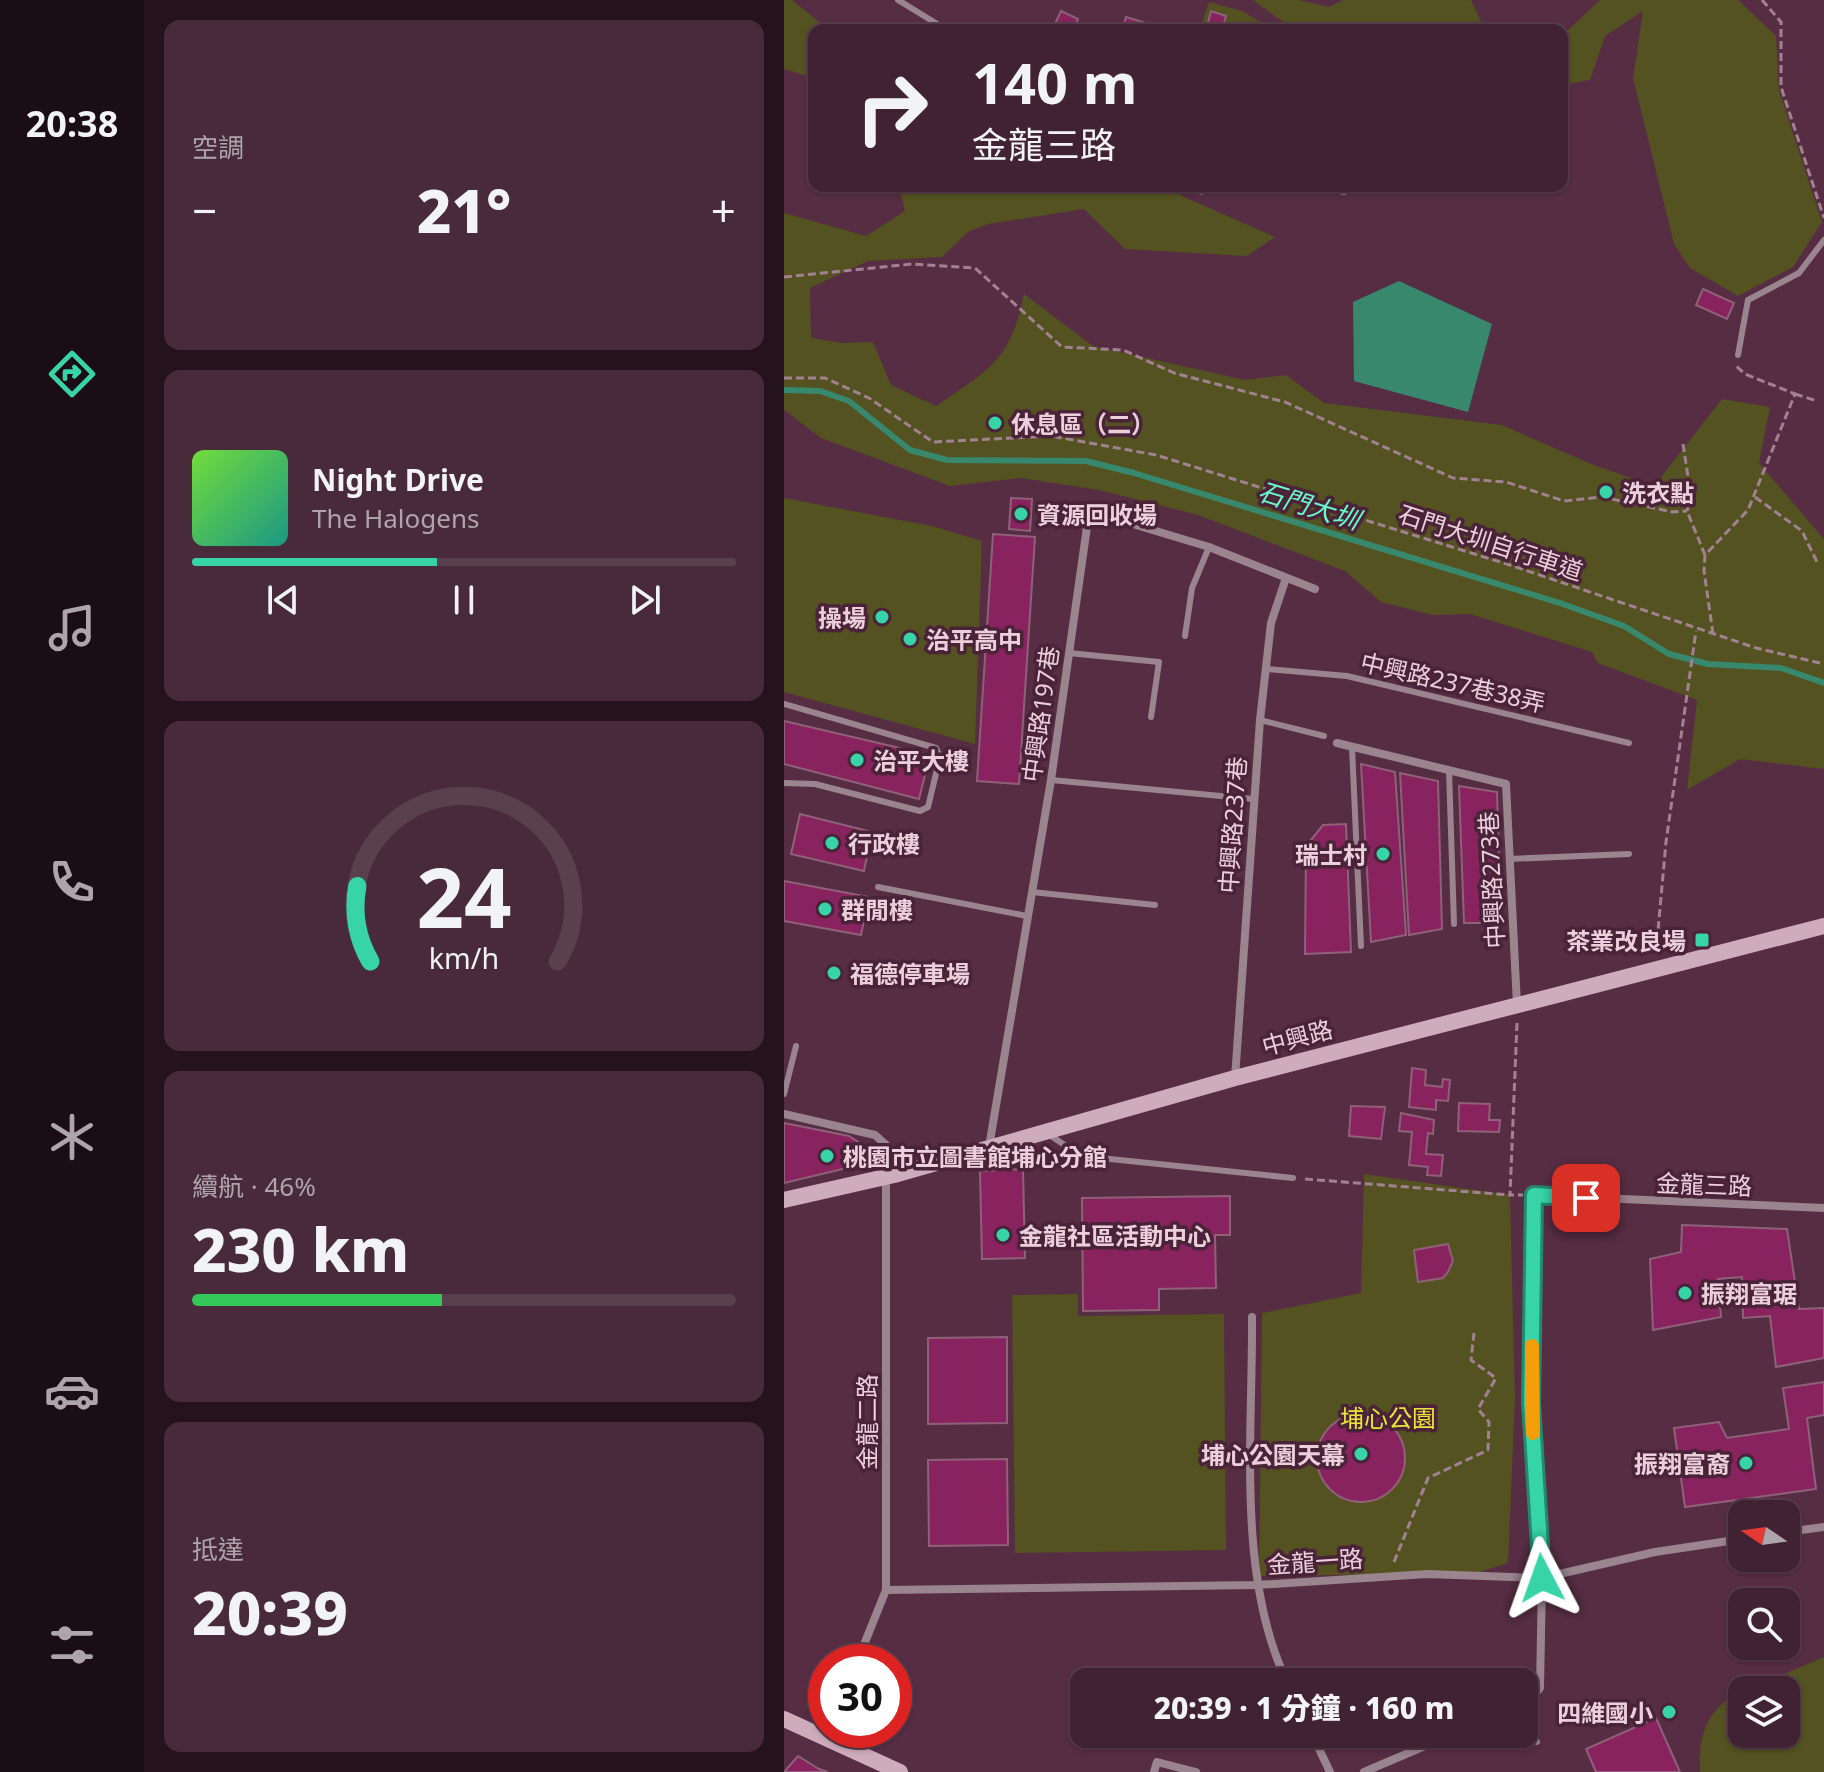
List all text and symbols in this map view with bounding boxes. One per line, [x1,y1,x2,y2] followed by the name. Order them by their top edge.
[972,44,1137,120] text: 140 m
[840,56,944,160] icon: right
[26,99,118,148] text: 20:38
[972,120,1116,169] text: 金龍三路
[192,129,244,165] text: 空調
[417,169,511,251] text: 21°
[192,180,217,240] text: −
[711,180,736,240] text: +
[44,346,100,402] icon: directions
[1011,407,1155,440] place label: 休息區（二）
[986,414,1004,432] marker: 休息區（二）
[312,459,484,500] text: Night Drive
[1254,473,1368,539] water label: 石門大圳
[1622,476,1694,509] place label: 洗衣點
[1597,483,1615,501] marker: 洗衣點
[1395,497,1587,587] street label: 石門大圳自行車道
[1037,498,1157,531] place label: 資源回收場
[312,500,479,536] text: The Halogens
[1012,505,1030,523] marker: 資源回收場
[261,578,305,622] icon: previous
[442,578,486,622] icon: pause
[623,578,667,622] icon: next
[44,600,100,656] icon: music
[818,601,866,634] place label: 操場
[873,608,891,626] marker: 操場
[926,623,1022,656] place label: 治平高中
[901,630,919,648] marker: 治平高中
[1014,644,1066,784] street label: 中興路197巷
[1357,645,1549,719] street label: 中興路237巷38弄
[873,744,969,777] place label: 治平大樓
[848,751,866,769] marker: 治平大樓
[1211,755,1253,895] street label: 中興路237巷
[1471,811,1511,949] street label: 中興路273巷
[848,827,920,860] place label: 行政樓
[823,834,841,852] marker: 行政樓
[1295,838,1367,871] place label: 瑞士村
[416,839,512,952] text: 24
[1374,845,1392,863] marker: 瑞士村
[44,854,100,910] icon: phone
[841,893,913,926] place label: 群閒樓
[816,900,834,918] marker: 群閒樓
[1566,924,1686,957] place label: 茶業改良場
[1693,931,1711,949] marker: 茶業改良場
[429,938,499,977] text: km/h
[850,957,970,990] place label: 福德停車場
[825,964,843,982] marker: 福德停車場
[1258,1012,1336,1062] street label: 中興路
[44,1109,100,1165] icon: climate
[843,1140,1107,1173] place label: 桃園市立圖書館埔心分館
[818,1147,836,1165] marker: 桃園市立圖書館埔心分館
[1552,1164,1620,1232] pin
[1655,1166,1753,1202] street label: 金龍三路
[192,1168,316,1204] text: 續航 · 46%
[1564,1176,1608,1220] icon: arrive
[192,1208,409,1290] text: 230 km
[1019,1219,1211,1252] place label: 金龍社區活動中心
[994,1226,1012,1244] marker: 金龍社區活動中心
[1701,1277,1797,1310] place label: 振翔富琚
[1676,1284,1694,1302] marker: 振翔富琚
[44,1363,100,1419] icon: car
[850,1374,883,1470] street label: 金龍二路
[1340,1401,1436,1434] park label: 埔心公園
[1201,1438,1345,1471] place label: 埔心公園天幕
[1352,1445,1370,1463] marker: 埔心公園天幕
[1634,1447,1730,1480] place label: 振翔富裔
[1737,1454,1755,1472] marker: 振翔富裔
[1728,1500,1800,1572] north arrow
[1728,1500,1800,1748] map controls
[192,1531,244,1567] text: 抵達
[1500,1536,1584,1620] position arrow
[1266,1541,1364,1581] street label: 金龍一路
[192,1571,348,1653] text: 20:39
[1728,1588,1800,1660] button: search
[44,1617,100,1673] icon: filters
[808,1644,912,1748] speed limit sign: 30
[1728,1676,1800,1748] button: layers
[1154,1687,1454,1728] text: 20:39 · 1 分鐘 · 160 m
[1557,1696,1653,1729] place label: 四維國小
[1660,1703,1678,1721] marker: 四維國小

